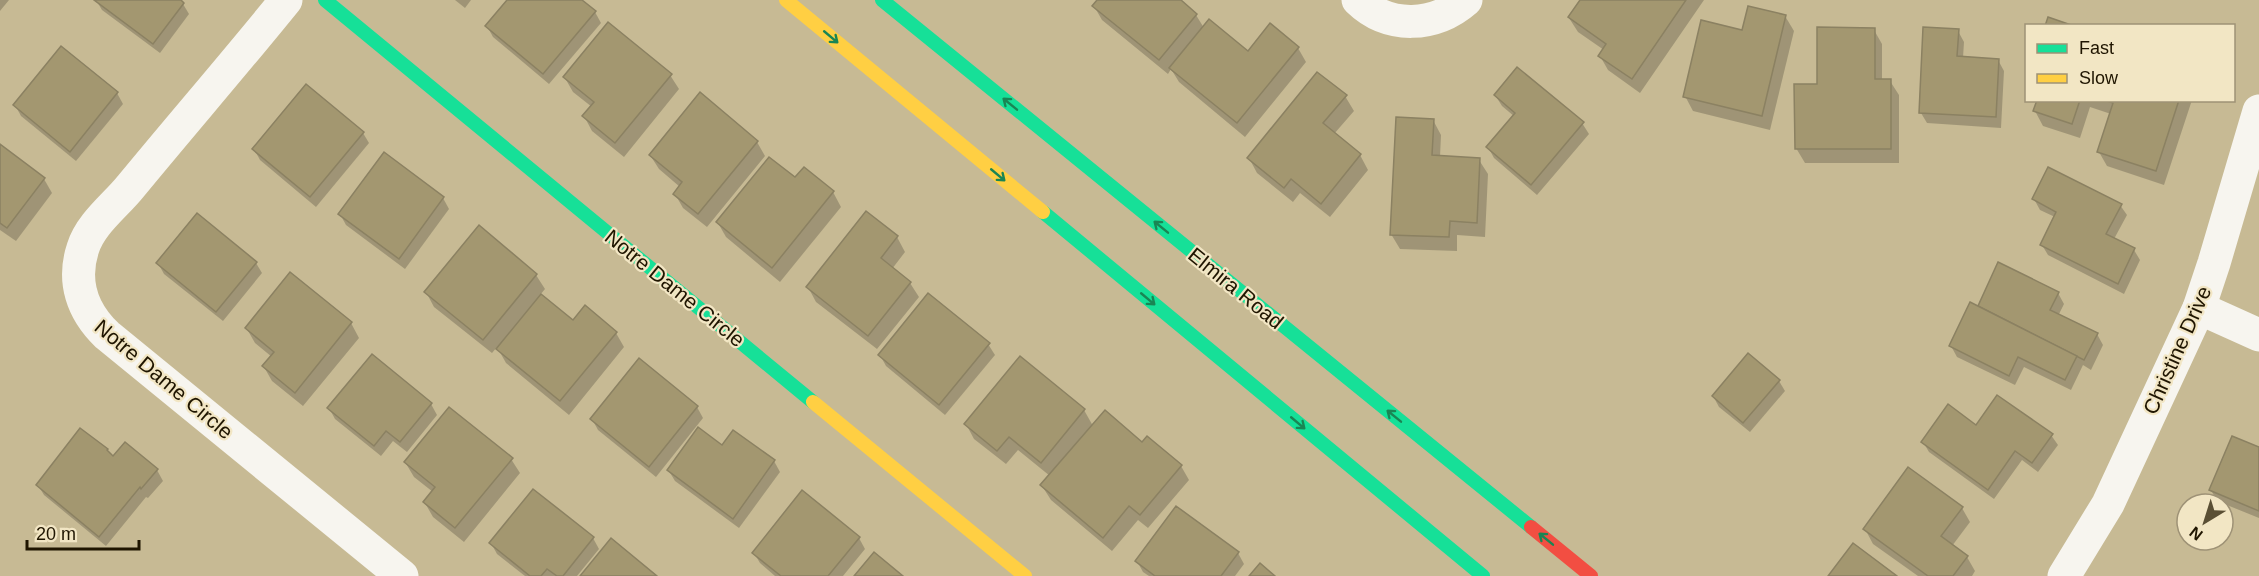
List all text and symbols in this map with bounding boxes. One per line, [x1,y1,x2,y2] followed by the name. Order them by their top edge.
[2025,24,2235,102] legend
[823,31,839,44] one-way arrow
[2079,38,2114,58] text: Fast
[2079,68,2119,88] text: Slow
[1002,98,1018,111] one-way arrow
[990,168,1005,182] one-way arrow
[1154,221,1170,234] one-way arrow
[601,225,749,351] street label: Notre Dame Circle
[1184,243,1288,333] street label: Elmira Road
[2138,282,2216,418] street label: Christine Drive
[1140,292,1155,306] one-way arrow
[90,315,238,443] street label: Notre Dame Circle
[1386,410,1402,423] one-way arrow
[1290,417,1306,430] one-way arrow
[2175,492,2235,552] north arrow
[27,513,140,551] scale bar
[2186,523,2206,544] text: N
[36,524,76,544] text: 20 m
[1538,533,1554,546] one-way arrow

